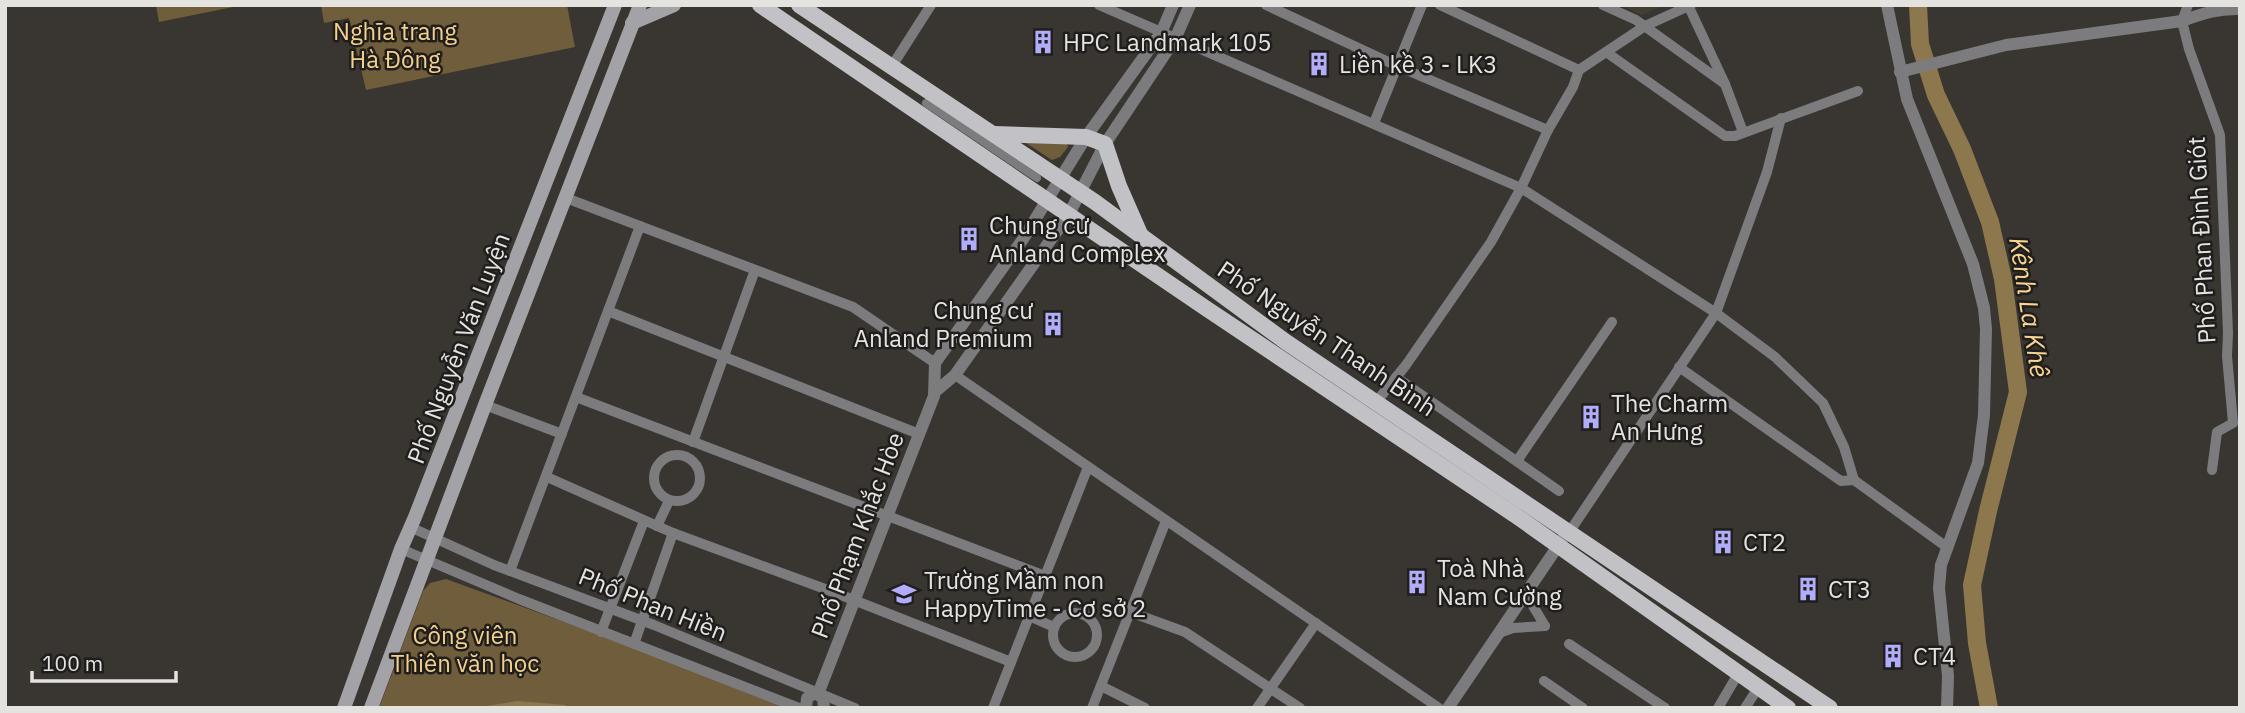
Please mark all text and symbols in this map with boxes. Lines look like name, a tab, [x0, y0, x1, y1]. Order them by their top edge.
park label: Nghĩa trang Hà Đông	[333, 15, 457, 75]
place label: HPC Landmark 105	[1063, 26, 1272, 58]
building icon: HPC Landmark 105	[1029, 28, 1057, 56]
place label: Liền kề 3 - LK3	[1339, 48, 1498, 80]
building icon: Liền kề 3 - LK3	[1305, 50, 1333, 78]
street label: Phố Phan Đình Giót	[2180, 136, 2222, 344]
place label: Chung cư Anland Complex	[989, 209, 1165, 269]
building icon: Chung cư Anland Complex	[955, 225, 983, 253]
street label: Phố Nguyễn Văn Luyện	[399, 228, 517, 468]
water label: Kênh La Khê	[2002, 235, 2058, 379]
street label: Phố Nguyễn Thanh Bình	[1212, 253, 1442, 423]
place label: Chung cư Anland Premium	[854, 294, 1033, 354]
building icon: Chung cư Anland Premium	[1039, 310, 1067, 338]
place label: The Charm An Hưng	[1611, 387, 1728, 447]
building icon: The Charm An Hưng	[1577, 403, 1605, 431]
street label: Phố Phạm Khắc Hòe	[803, 428, 911, 642]
place label: CT2	[1743, 526, 1786, 558]
building icon: CT2	[1709, 528, 1737, 556]
place label: Toà Nhà Nam Cường	[1437, 552, 1562, 612]
street label: Phố Phan Hiền	[574, 560, 732, 648]
place label: Trường Mầm non HappyTime - Cơ sở 2	[924, 564, 1146, 624]
building icon: Toà Nhà Nam Cường	[1403, 568, 1431, 596]
place label: CT3	[1828, 573, 1871, 605]
building icon: CT3	[1794, 575, 1822, 603]
school or university icon: Trường Mầm non HappyTime - Cơ sở 2	[890, 580, 918, 608]
park label: Công viên Thiên văn học	[391, 619, 539, 679]
scale bar	[32, 640, 175, 684]
place label: CT4	[1913, 640, 1956, 672]
building icon: CT4	[1879, 642, 1907, 670]
text: 100 m	[42, 649, 103, 677]

